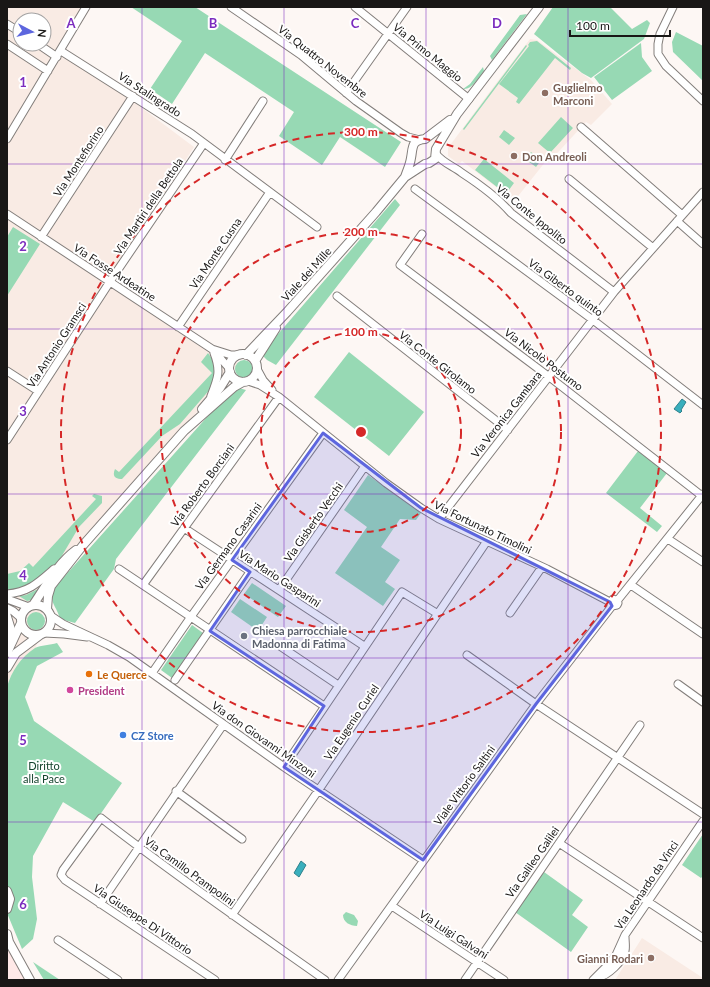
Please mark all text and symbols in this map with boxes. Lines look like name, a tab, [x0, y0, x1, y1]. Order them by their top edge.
north arrow	[12, 12, 52, 52]
scale bar	[570, 12, 670, 38]
text: A	[65, 15, 76, 31]
text: B	[209, 15, 218, 31]
text: C	[351, 15, 360, 31]
text: D	[492, 15, 502, 31]
text: 100 m	[576, 18, 610, 33]
street label: Via Primo Maggio	[391, 20, 465, 84]
street label: Via Quattro Novembre	[276, 22, 370, 100]
text: N	[35, 28, 49, 38]
street label: Via Stalingrado	[116, 69, 184, 119]
text: 1	[19, 74, 27, 90]
place label: Guglielmo Marconi	[553, 81, 603, 107]
marker: Guglielmo Marconi	[540, 88, 550, 98]
street label: Via Montefiorino	[50, 123, 106, 199]
text: 300 m	[344, 124, 378, 139]
place label: Don Andreoli	[522, 150, 587, 163]
marker: Don Andreoli	[509, 151, 519, 161]
street label: Via Martiri della Bettola	[111, 155, 185, 257]
street label: Via Conte Ippolito	[494, 181, 570, 247]
street label: Via Monte Cusna	[186, 215, 244, 291]
text: 200 m	[344, 224, 378, 239]
text: 2	[19, 238, 27, 254]
street label: Via Fosse Ardeatine	[71, 241, 159, 304]
street label: Viale dei Mille	[278, 244, 334, 304]
street label: Via Giberto quinto	[526, 256, 606, 318]
street label: Via Antonio Gramsci	[24, 300, 88, 390]
text: 100 m	[344, 324, 378, 339]
street label: Via Nicolò Postumo	[502, 325, 586, 393]
street label: Via Conte Girolamo	[397, 328, 479, 396]
street label: Via Veronica Gambara	[468, 368, 544, 460]
text: 3	[19, 403, 27, 419]
centre of rings	[354, 425, 368, 439]
street label: Via Roberto Borciani	[168, 441, 237, 529]
street label: Via Gisberto Vecchi	[281, 480, 345, 564]
street label: Via Fortunato Timolini	[432, 498, 534, 556]
street label: Via Germano Casarini	[192, 500, 264, 592]
street label: Via Mario Gasparini	[237, 547, 324, 609]
text: 4	[19, 567, 27, 583]
place label: Chiesa parrocchiale Madonna di Fatima	[252, 624, 347, 650]
marker: Chiesa parrocchiale Madonna di Fatima	[239, 631, 249, 641]
place label: Le Querce	[97, 668, 147, 681]
marker: Le Querce	[84, 669, 94, 679]
street label: Via Eugenio Curiel	[321, 682, 381, 762]
place label: President	[78, 684, 125, 697]
marker: President	[65, 685, 75, 695]
street label: Via don Giovanni Minzoni	[209, 698, 319, 780]
place label: CZ Store	[131, 729, 174, 742]
marker: CZ Store	[118, 730, 128, 740]
text: 5	[19, 732, 27, 748]
street label: Viale Vittorio Saltini	[431, 742, 498, 827]
park label: Diritto alla Pace	[23, 759, 65, 785]
street label: Via Galileo Galilei	[503, 823, 562, 900]
street label: Via Camillo Prampolini	[142, 834, 238, 908]
street label: Via Leonardo da Vinci	[611, 838, 681, 932]
street label: Via Giuseppe Di Vittorio	[91, 881, 195, 957]
text: 6	[19, 896, 27, 912]
street label: Via Luigi Galvani	[417, 907, 491, 961]
place label: Gianni Rodari	[577, 952, 643, 965]
marker: Gianni Rodari	[646, 953, 656, 963]

